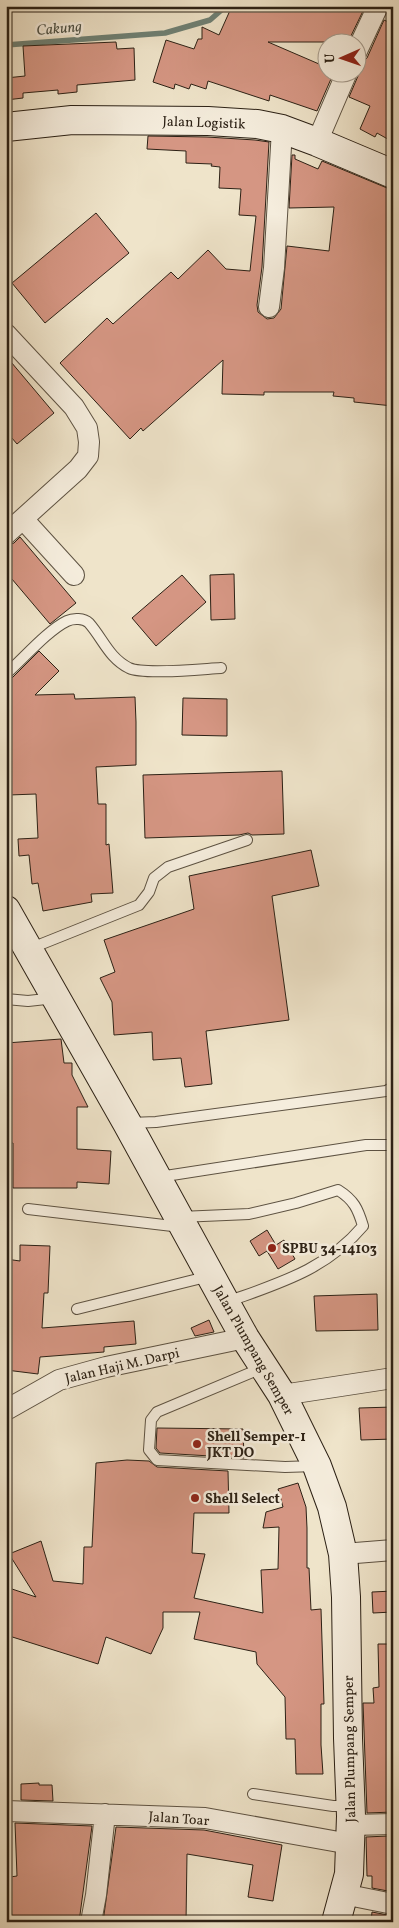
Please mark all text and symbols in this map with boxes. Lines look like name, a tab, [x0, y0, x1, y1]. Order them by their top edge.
water label: Cakung	[35, 17, 83, 42]
north arrow	[316, 32, 366, 82]
text: U	[321, 53, 340, 64]
street label: Jalan Logistik	[162, 113, 246, 134]
place label: SPBU 34-14103	[282, 1240, 377, 1259]
marker: SPBU 34-14103	[266, 1242, 278, 1254]
street label: Jalan Plumpang Semper	[208, 1282, 298, 1419]
street label: Jalan Haji M. Darpi	[63, 1344, 181, 1389]
place label: Shell Semper-1 JKT DO	[206, 1428, 306, 1463]
marker: Shell Semper-1 JKT DO	[191, 1438, 203, 1450]
place label: Shell Select	[205, 1490, 280, 1509]
marker: Shell Select	[189, 1492, 201, 1504]
street label: Jalan Plumpang Semper	[340, 1675, 361, 1823]
street label: Jalan Toar	[148, 1808, 210, 1831]

